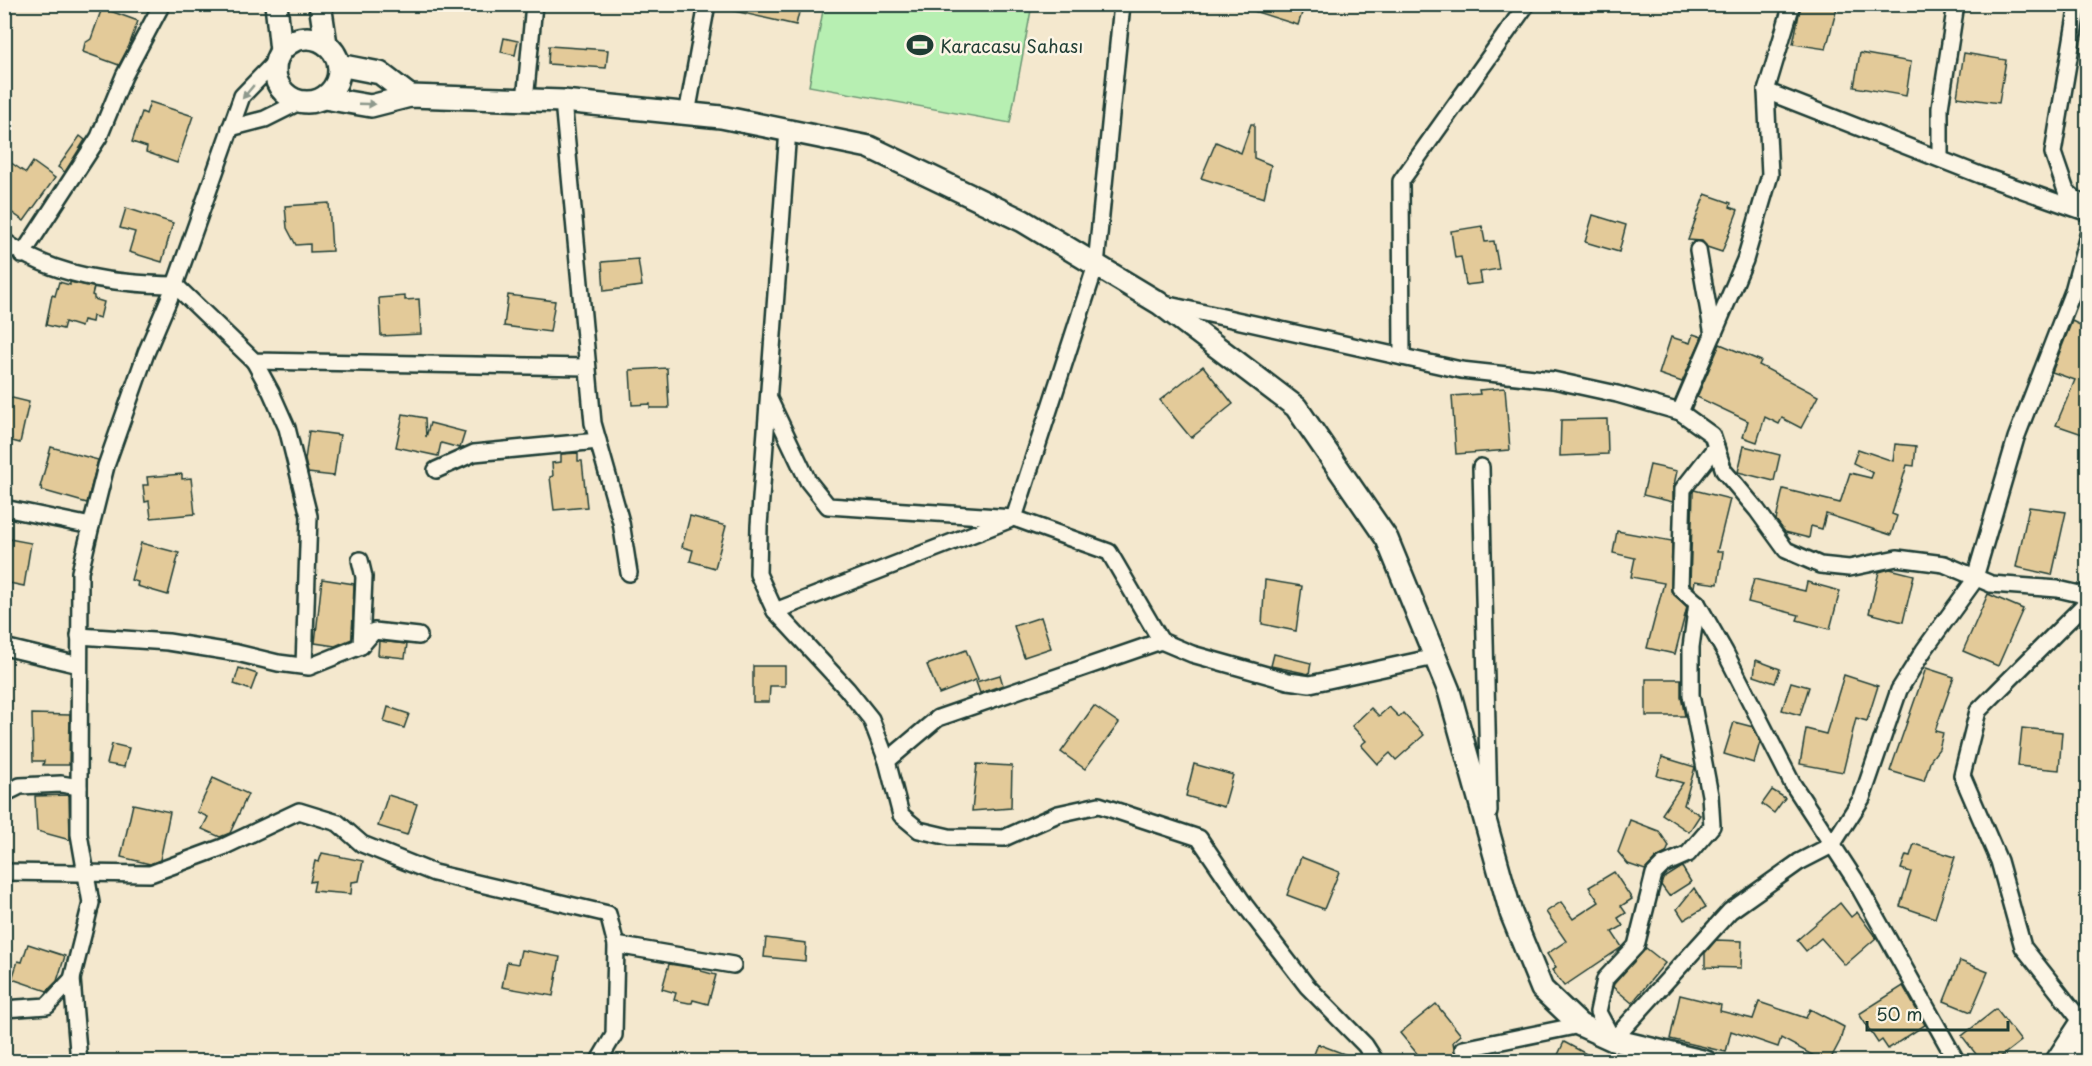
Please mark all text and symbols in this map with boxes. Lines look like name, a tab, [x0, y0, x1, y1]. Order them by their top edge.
sports icon: Karacasu Sahası	[905, 30, 935, 60]
place label: Karacasu Sahası	[940, 32, 1083, 59]
one-way arrow	[241, 84, 254, 100]
one-way arrow	[358, 100, 377, 109]
scale bar	[1867, 994, 2008, 1032]
text: 50 m	[1876, 1000, 1923, 1027]

